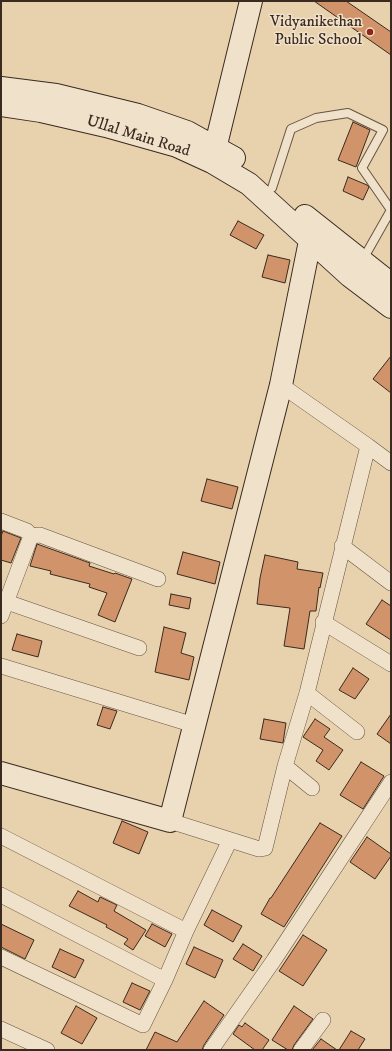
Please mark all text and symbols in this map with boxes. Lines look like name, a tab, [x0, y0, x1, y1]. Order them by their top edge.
place label: Vidyanikethan Public School	[270, 13, 362, 51]
marker: Vidyanikethan Public School	[365, 27, 375, 37]
street label: Ullal Main Road	[84, 112, 192, 162]

